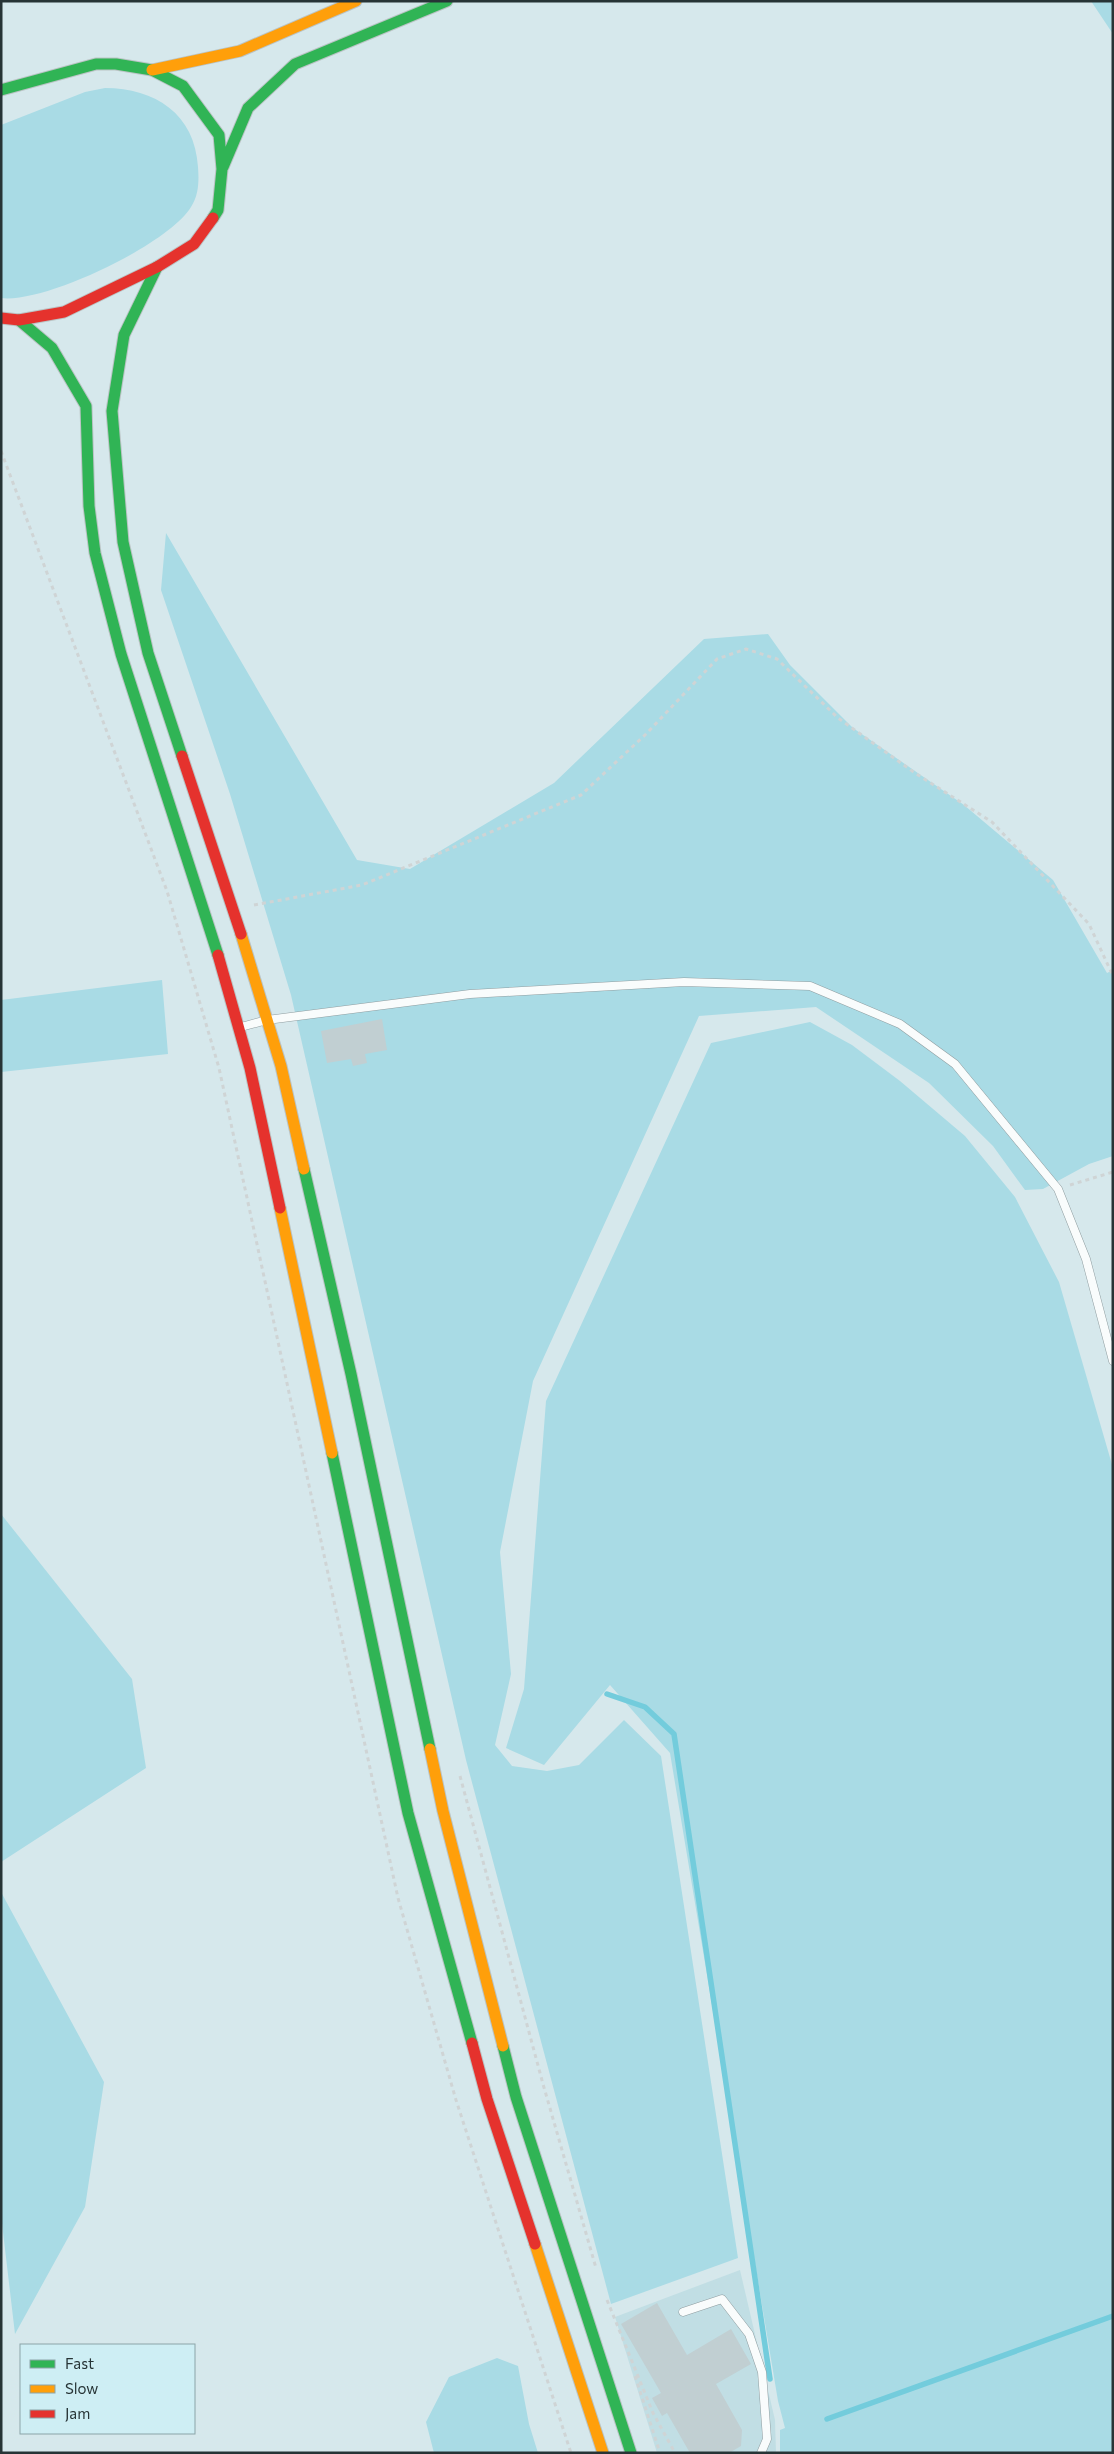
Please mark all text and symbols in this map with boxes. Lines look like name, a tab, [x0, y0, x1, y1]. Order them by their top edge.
legend	[20, 2344, 195, 2434]
text: Fast	[65, 2354, 94, 2372]
text: Slow	[65, 2379, 98, 2397]
text: Jam	[65, 2404, 90, 2422]

